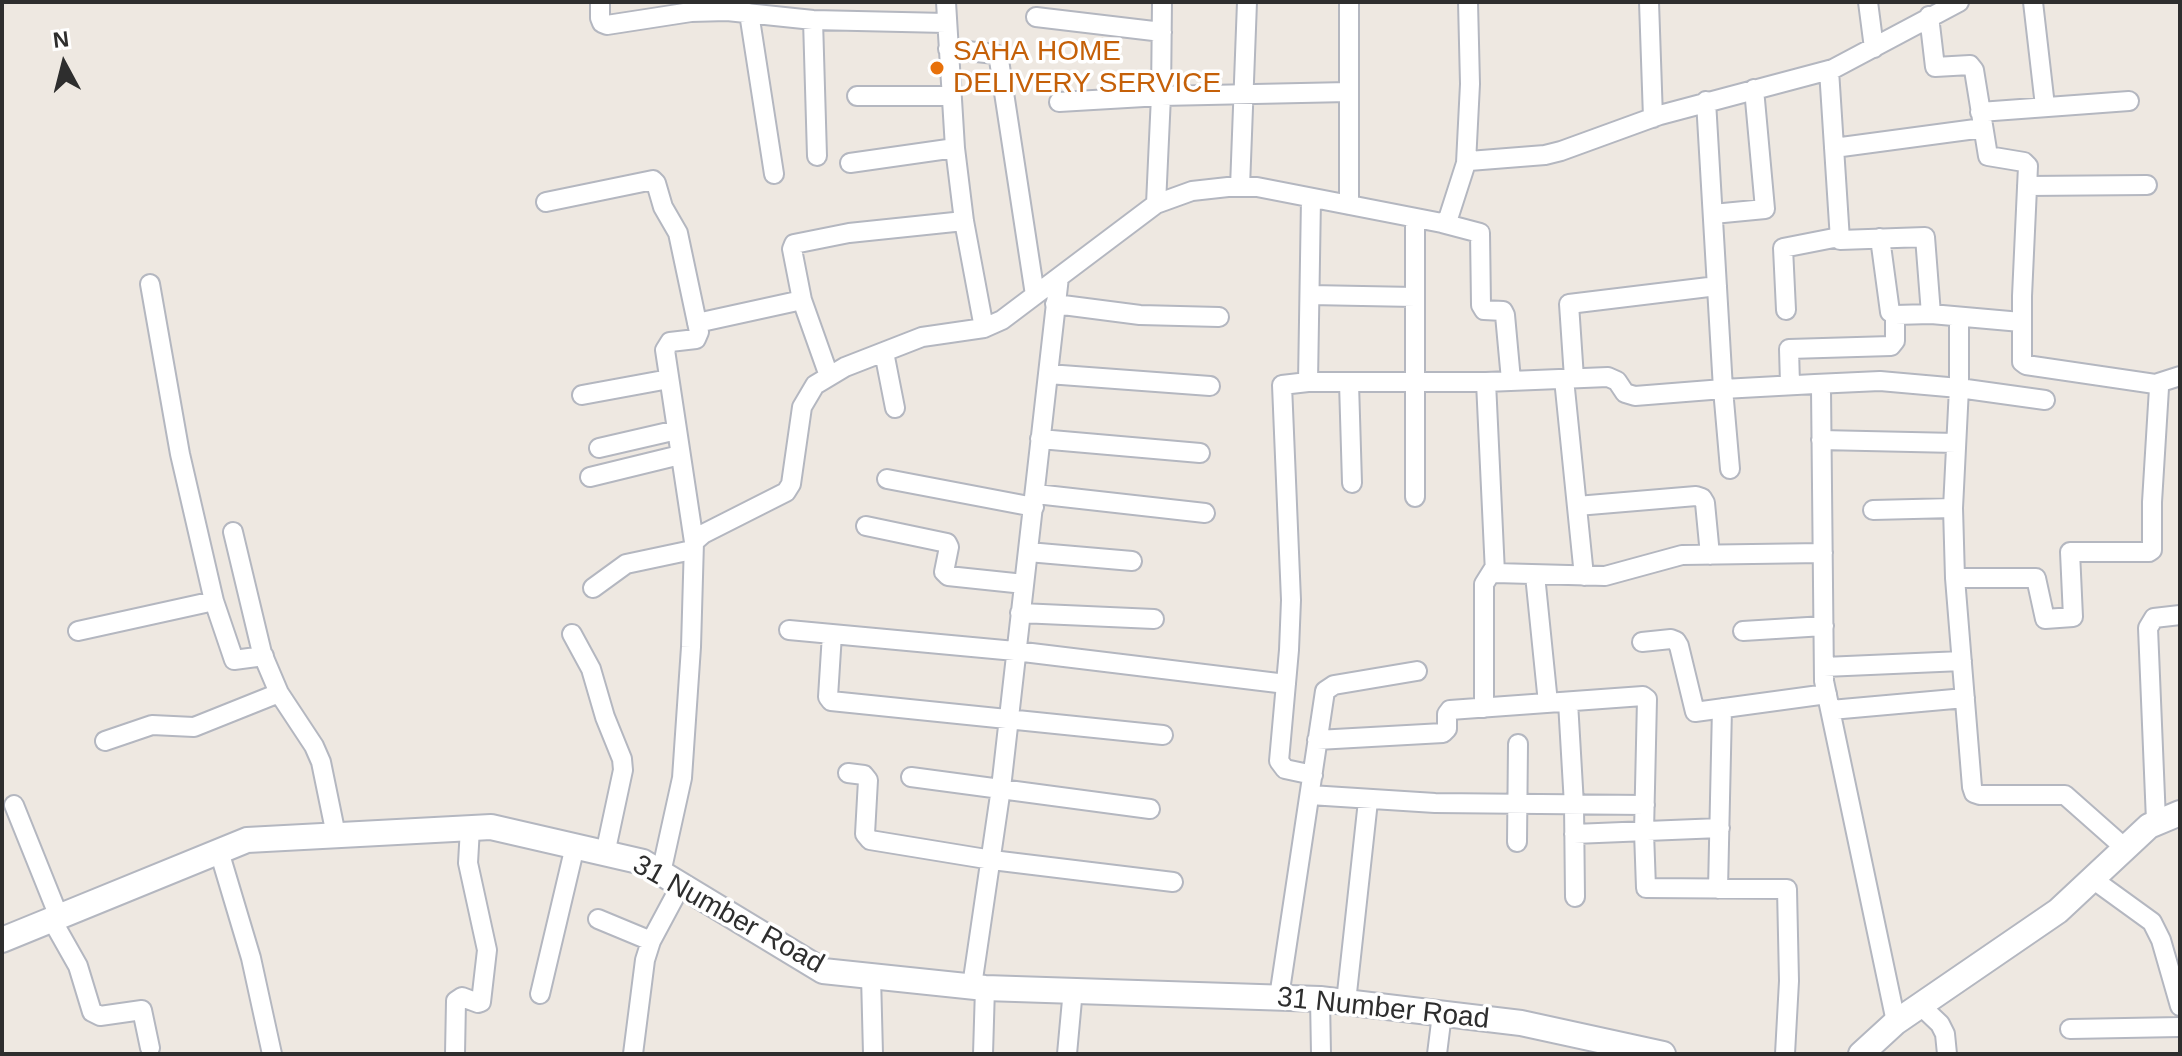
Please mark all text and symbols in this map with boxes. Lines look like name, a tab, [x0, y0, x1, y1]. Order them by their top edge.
north arrow	[24, 24, 104, 104]
text: N	[52, 26, 70, 53]
place label: SAHA HOME DELIVERY SERVICE	[953, 35, 1221, 101]
marker: SAHA HOME DELIVERY SERVICE	[928, 59, 946, 77]
street label: 31 Number Road	[627, 849, 829, 981]
street label: 31 Number Road	[1275, 981, 1491, 1037]

